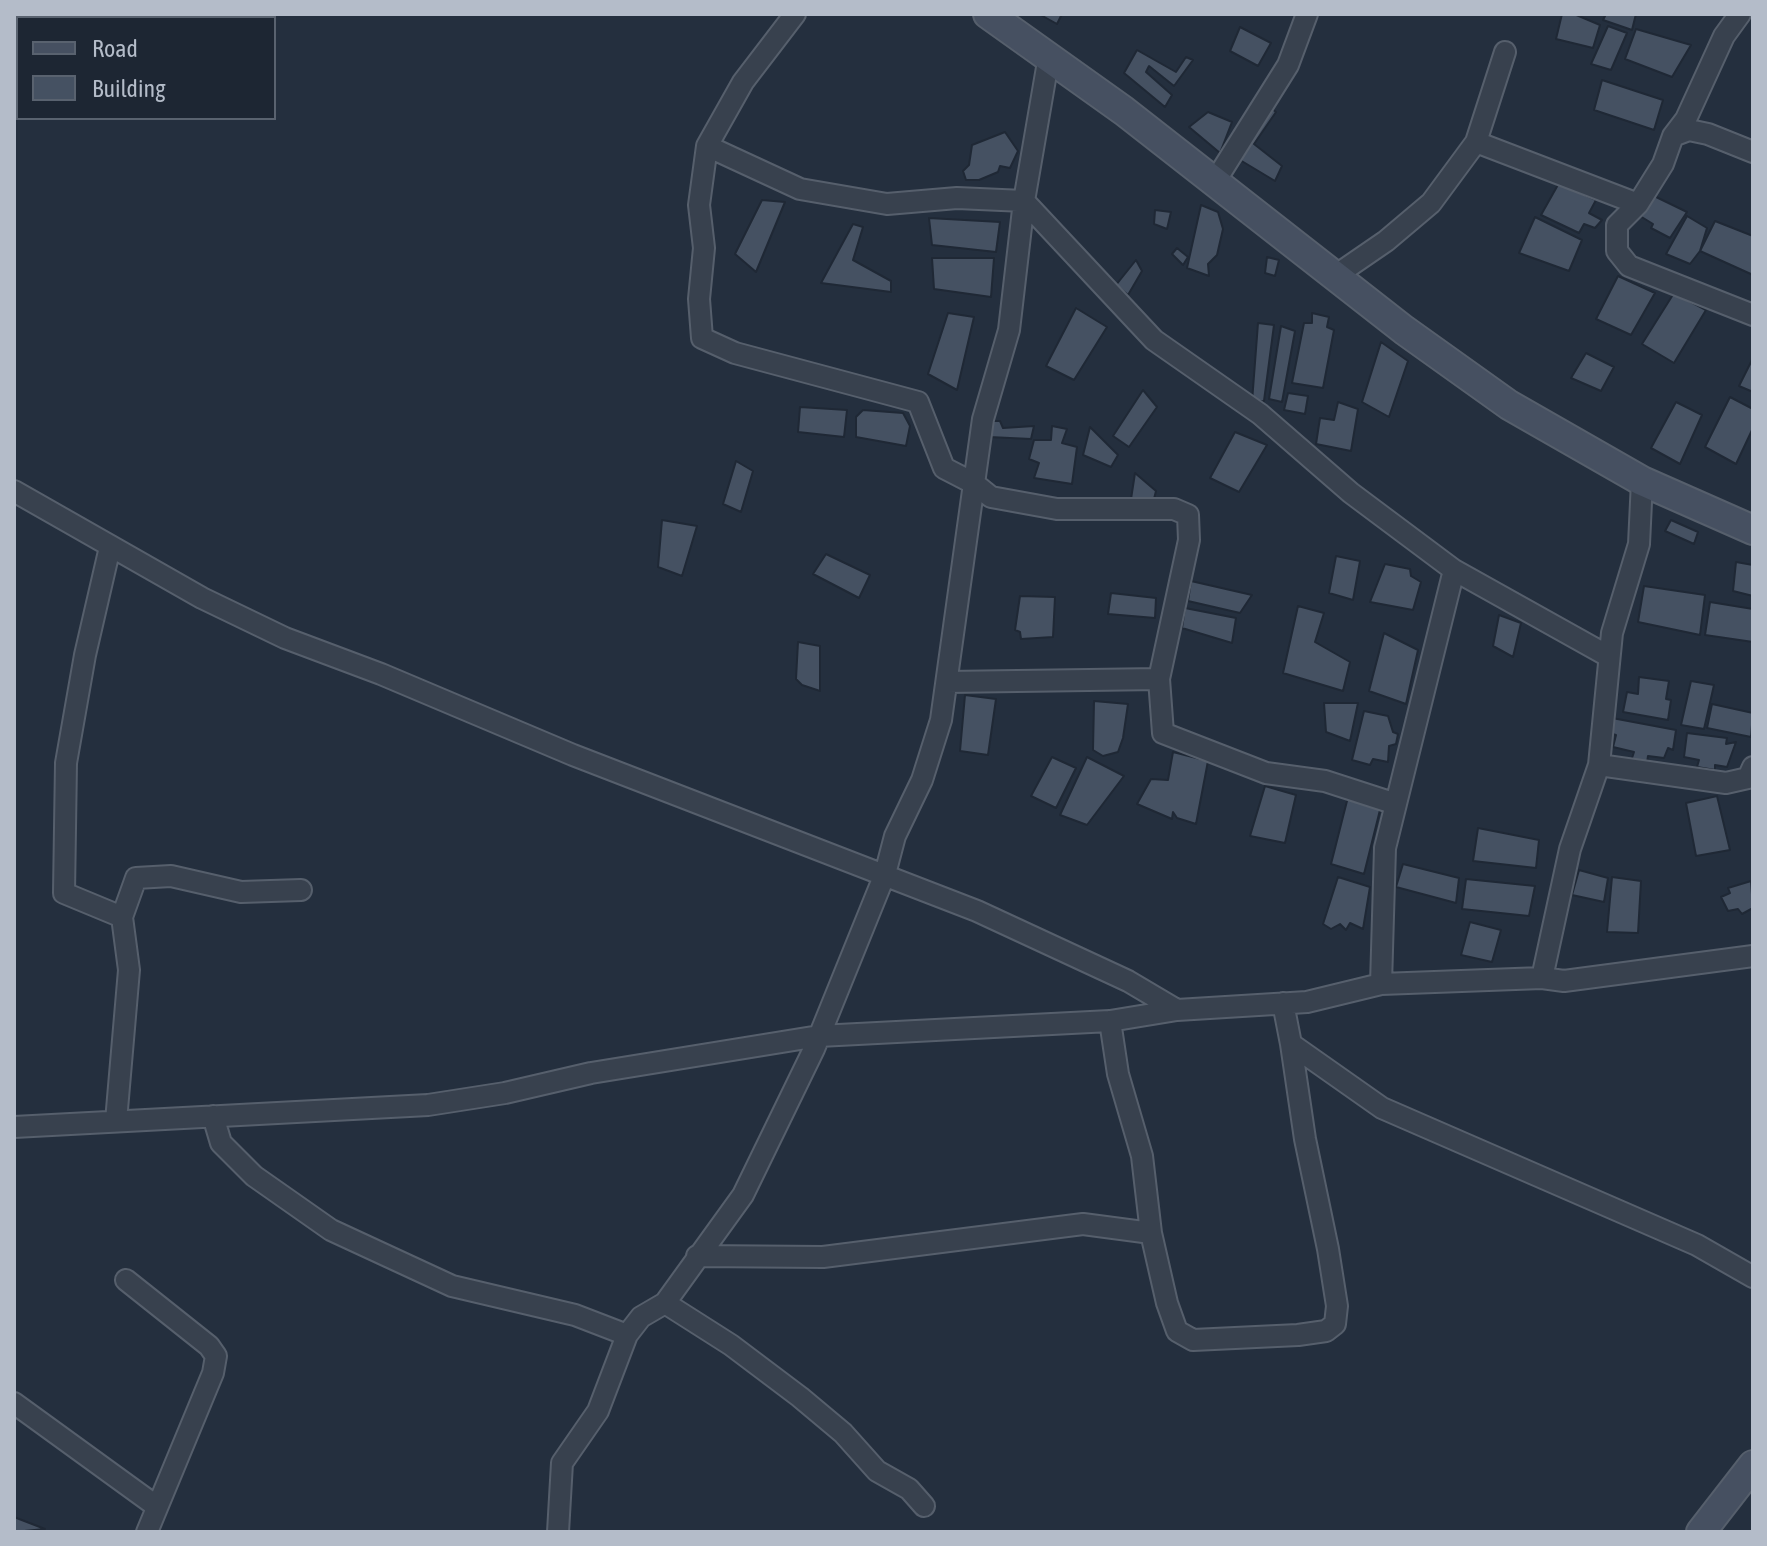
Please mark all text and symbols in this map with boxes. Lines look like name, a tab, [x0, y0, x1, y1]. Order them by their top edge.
legend	[16, 16, 276, 120]
text: Road	[92, 35, 138, 62]
text: Building	[92, 75, 165, 102]

